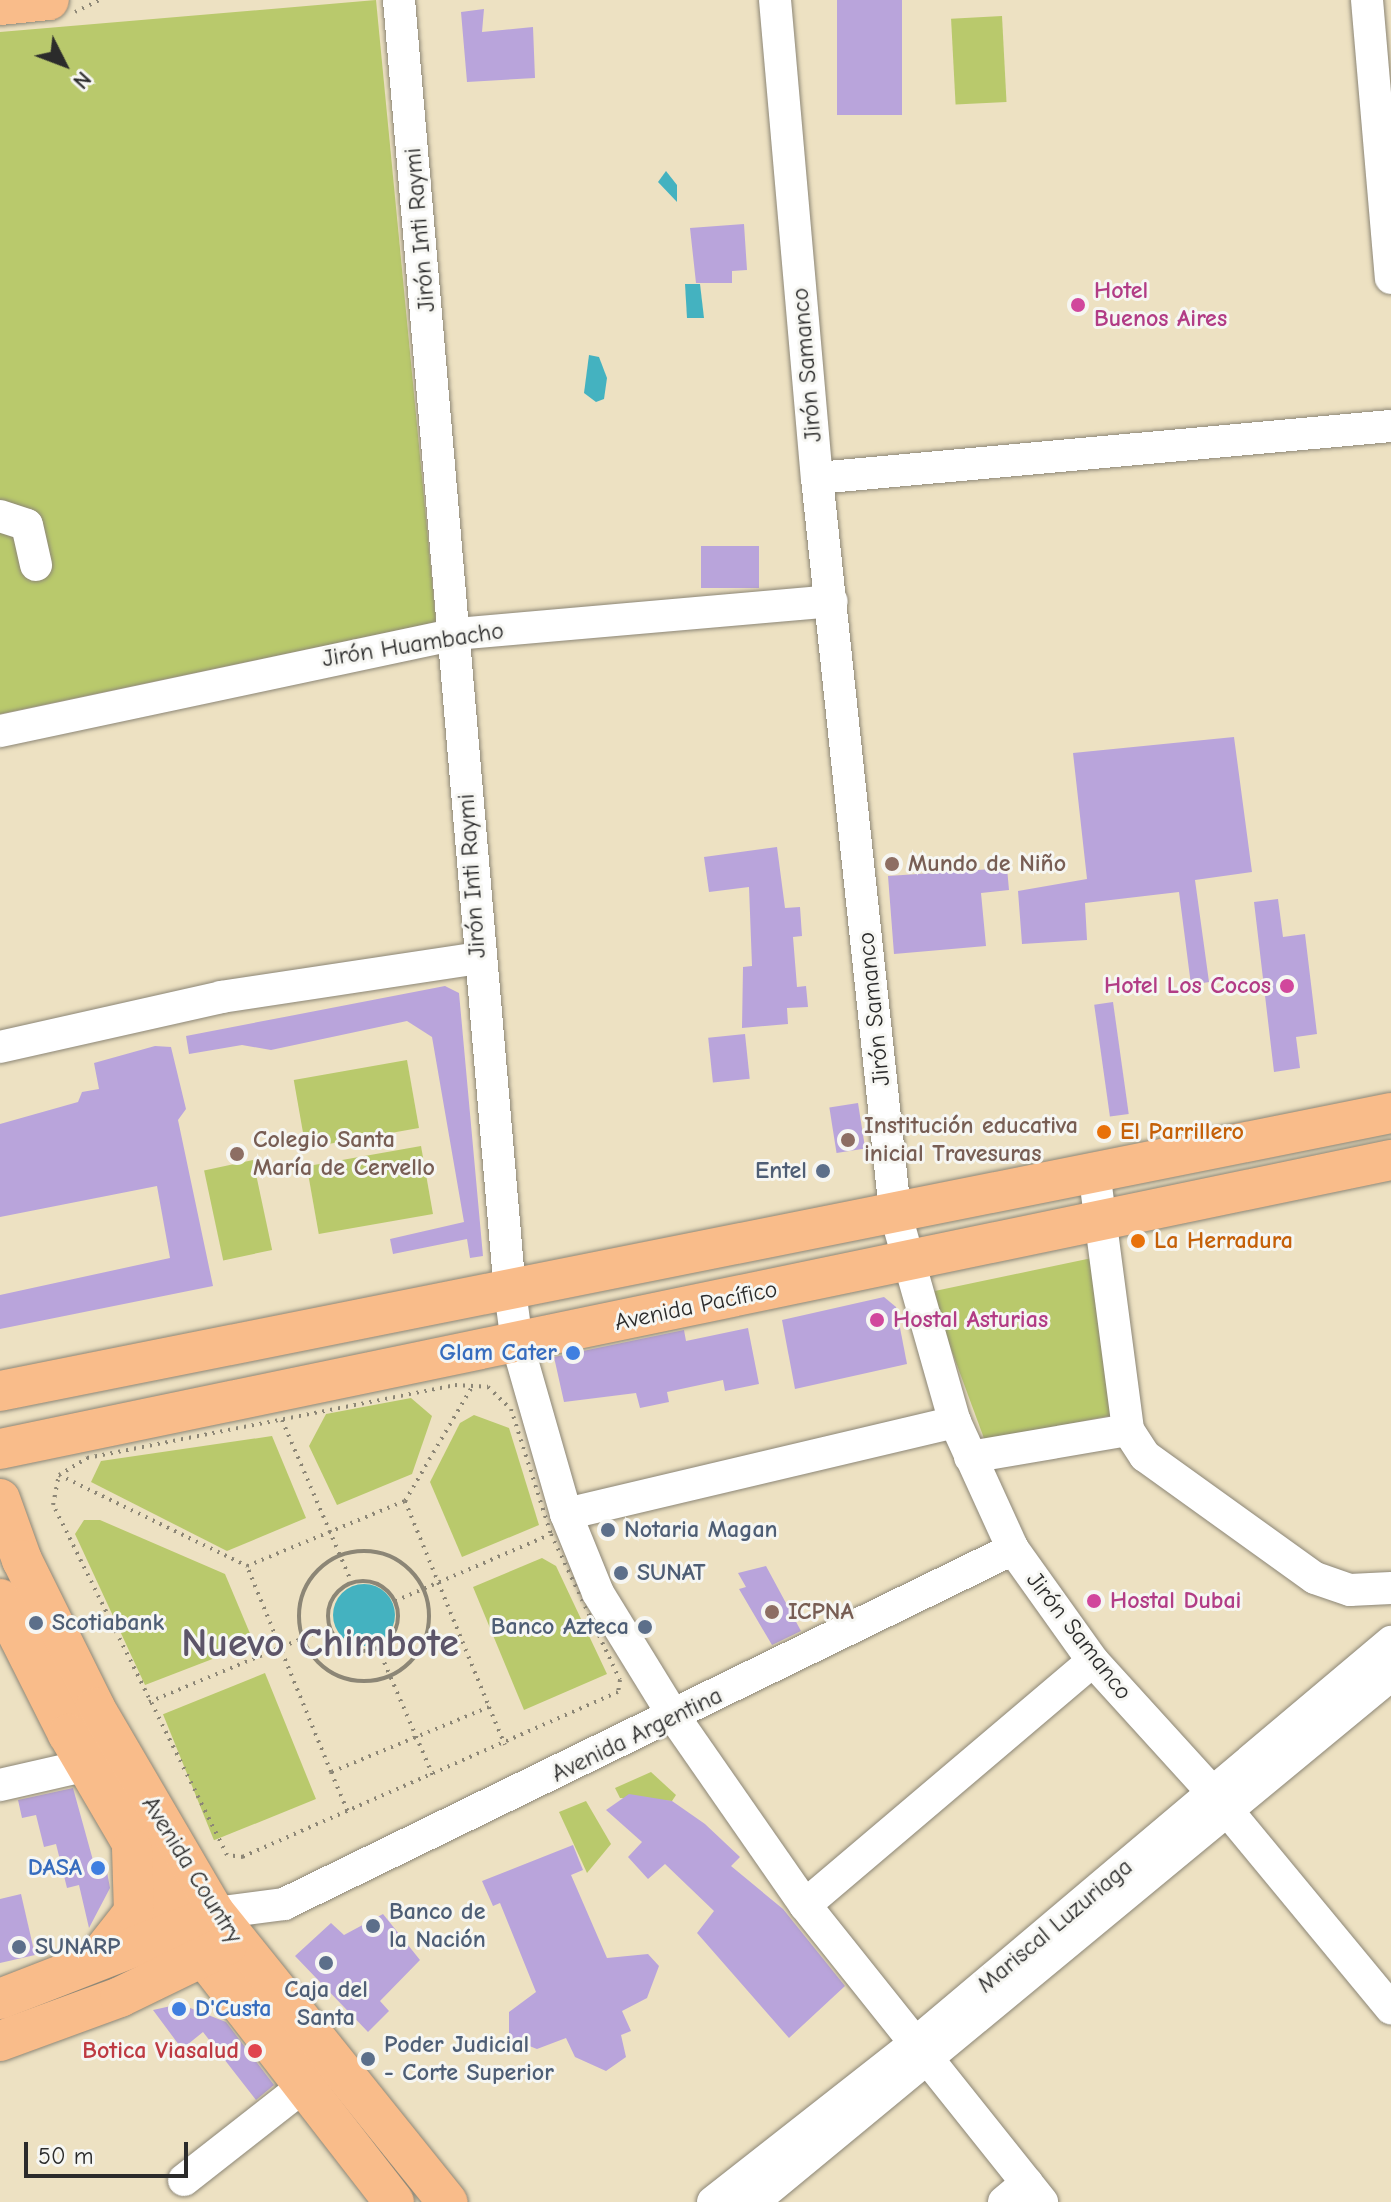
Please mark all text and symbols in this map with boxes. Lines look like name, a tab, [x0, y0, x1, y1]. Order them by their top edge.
north arrow	[24, 24, 104, 104]
text: N	[67, 66, 96, 94]
street label: Jirón Inti Raymi	[398, 147, 442, 313]
place label: Hotel Buenos Aires	[1094, 277, 1227, 333]
street label: Jirón Samanco	[786, 287, 828, 443]
marker: Hotel Buenos Aires	[1069, 296, 1087, 314]
street label: Jirón Huambacho	[320, 616, 506, 674]
street label: Jirón Inti Raymi	[452, 793, 492, 959]
place label: Mundo de Niño	[908, 850, 1066, 878]
marker: Mundo de Niño	[883, 855, 901, 873]
street label: Jirón Samanco	[852, 931, 896, 1087]
place label: Hotel Los Cocos	[1104, 972, 1271, 1000]
marker: Hotel Los Cocos	[1278, 977, 1296, 995]
place label: Institución educativa inicial Travesuras	[864, 1112, 1078, 1168]
place label: El Parrillero	[1120, 1118, 1244, 1146]
marker: El Parrillero	[1095, 1123, 1113, 1141]
place label: Colegio Santa María de Cervello	[253, 1126, 435, 1182]
marker: Institución educativa inicial Travesuras	[839, 1131, 857, 1149]
marker: Colegio Santa María de Cervello	[228, 1145, 246, 1163]
place label: Entel	[755, 1157, 807, 1185]
marker: Entel	[814, 1162, 832, 1180]
place label: La Herradura	[1154, 1227, 1293, 1255]
marker: La Herradura	[1129, 1232, 1147, 1250]
street label: Avenida Pacífico	[612, 1275, 780, 1337]
place label: Hostal Asturias	[893, 1306, 1048, 1334]
marker: Hostal Asturias	[868, 1311, 886, 1329]
place label: Glam Cater	[439, 1339, 557, 1367]
marker: Glam Cater	[564, 1344, 582, 1362]
place label: Notaria Magan	[624, 1516, 778, 1544]
marker: Notaria Magan	[599, 1521, 617, 1539]
place label: SUNAT	[637, 1559, 706, 1587]
marker: SUNAT	[612, 1564, 630, 1582]
street label: Jirón Samanco	[1020, 1566, 1138, 1706]
place label: Hostal Dubai	[1110, 1587, 1241, 1615]
marker: Hostal Dubai	[1085, 1592, 1103, 1610]
place label: ICPNA	[788, 1598, 854, 1626]
marker: ICPNA	[763, 1603, 781, 1621]
place label: Scotiabank	[52, 1609, 164, 1637]
place label: Banco Azteca	[491, 1613, 629, 1641]
marker: Scotiabank	[27, 1614, 45, 1632]
marker: Banco Azteca	[636, 1618, 654, 1636]
district label: Nuevo Chimbote	[181, 1619, 459, 1667]
street label: Avenida Argentina	[547, 1681, 727, 1789]
street label: Avenida Country	[135, 1791, 249, 1949]
street label: Mariscal Luzuriaga	[972, 1853, 1138, 1999]
place label: DASA	[28, 1854, 82, 1882]
marker: DASA	[89, 1859, 107, 1877]
place label: Banco de la Nación	[389, 1898, 486, 1954]
marker: Banco de la Nación	[364, 1917, 382, 1935]
place label: SUNARP	[35, 1933, 120, 1961]
marker: SUNARP	[10, 1938, 28, 1956]
marker: Caja del Santa	[317, 1954, 335, 1972]
place label: Caja del Santa	[284, 1976, 368, 2032]
place label: D'Custa	[195, 1995, 271, 2023]
marker: D'Custa	[170, 2000, 188, 2018]
place label: Poder Judicial - Corte Superior	[384, 2031, 554, 2087]
place label: Botica Viasalud	[82, 2037, 239, 2065]
marker: Botica Viasalud	[246, 2042, 264, 2060]
marker: Poder Judicial - Corte Superior	[359, 2050, 377, 2068]
scale bar	[28, 2126, 192, 2176]
text: 50 m	[38, 2142, 94, 2170]

